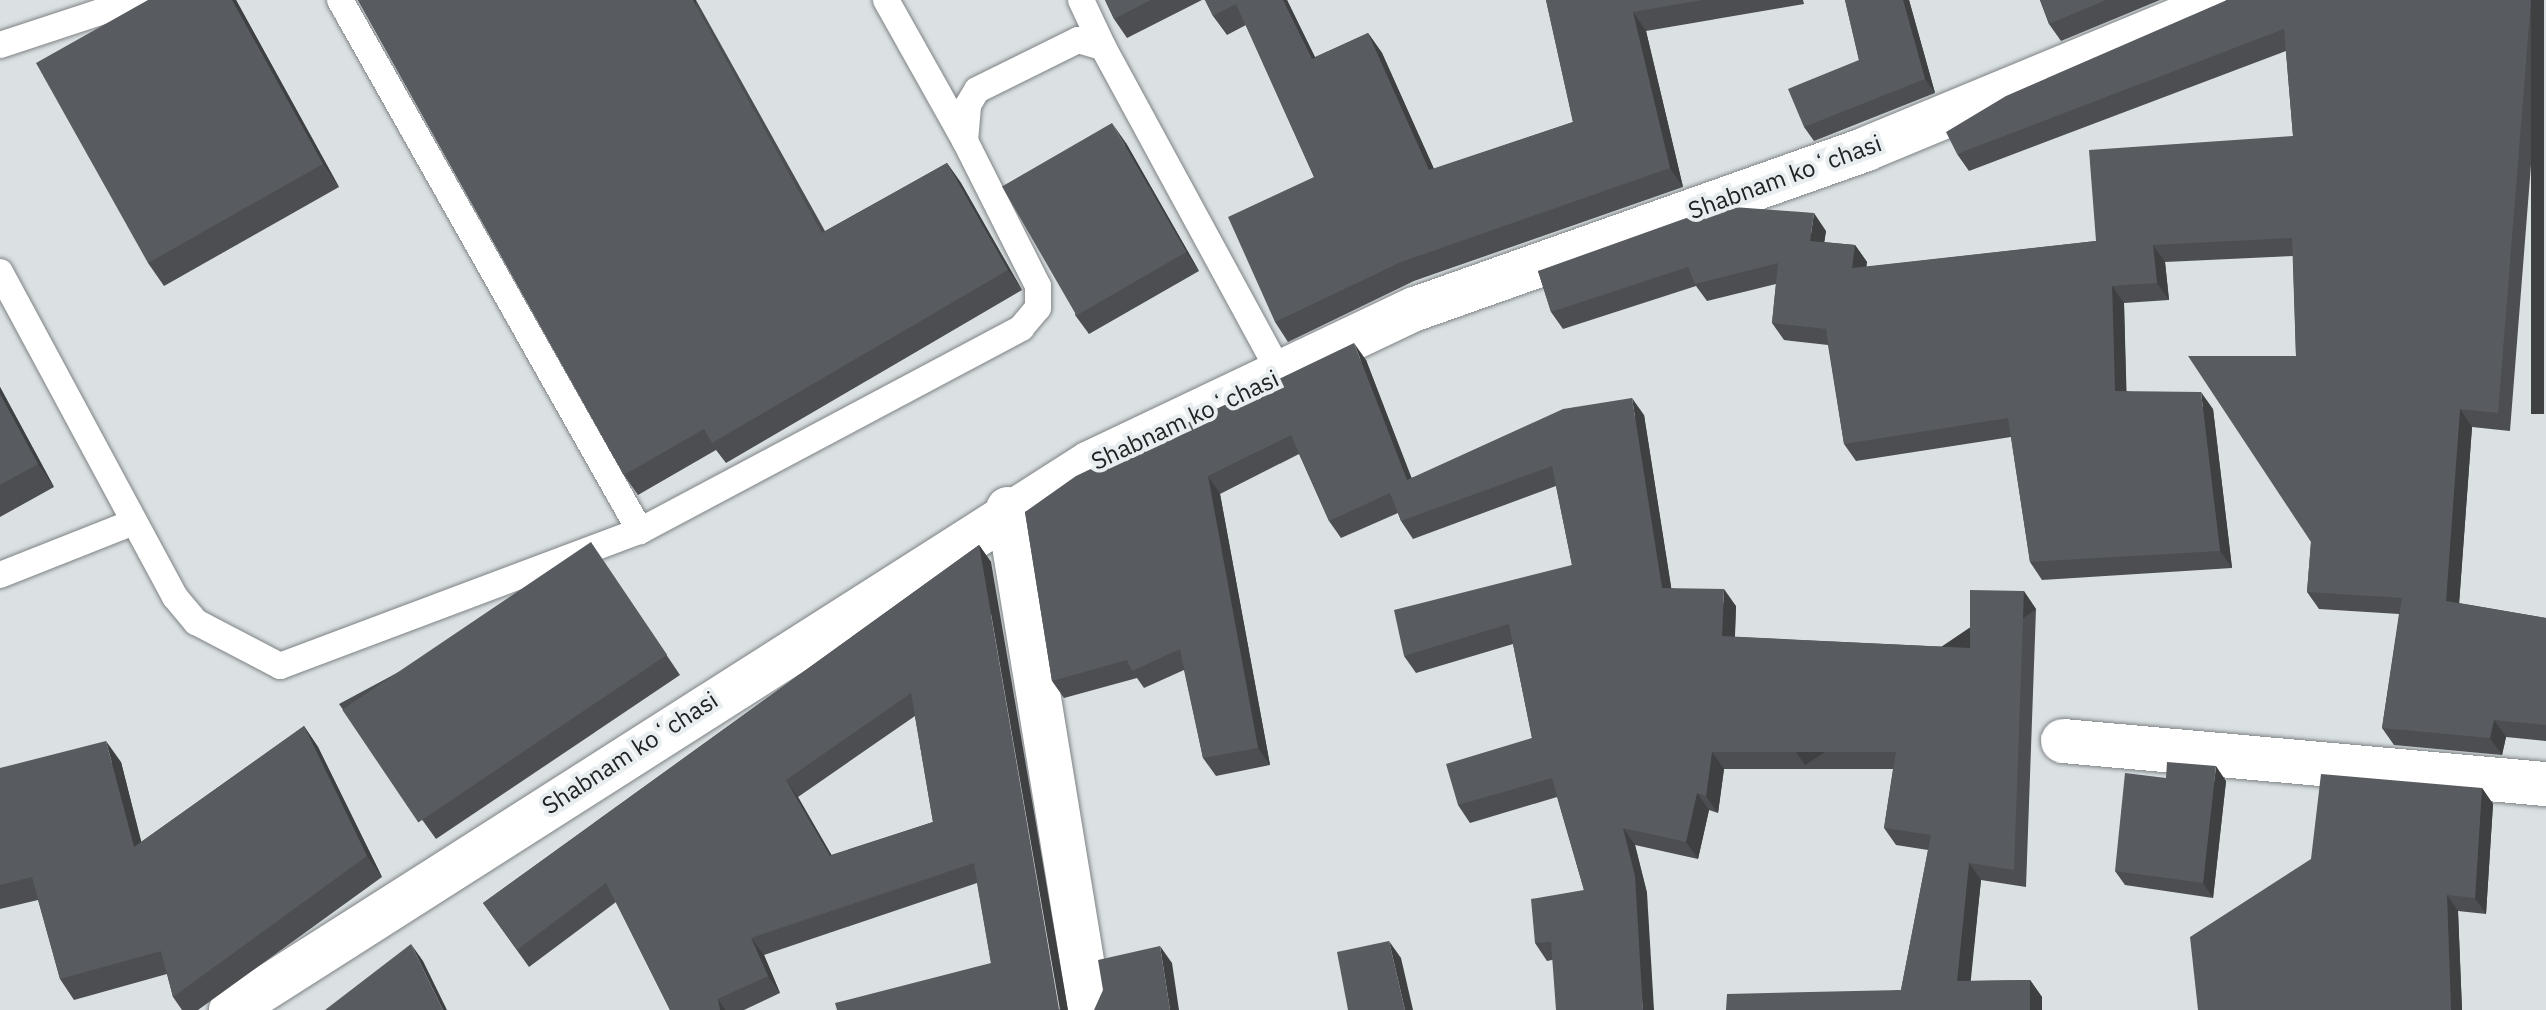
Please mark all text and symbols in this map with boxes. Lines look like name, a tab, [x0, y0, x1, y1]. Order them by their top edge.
street label: Shabnam koʻchasi	[1684, 129, 1886, 225]
street label: Shabnam koʻchasi	[1087, 364, 1283, 476]
street label: Shabnam koʻchasi	[537, 685, 723, 821]

